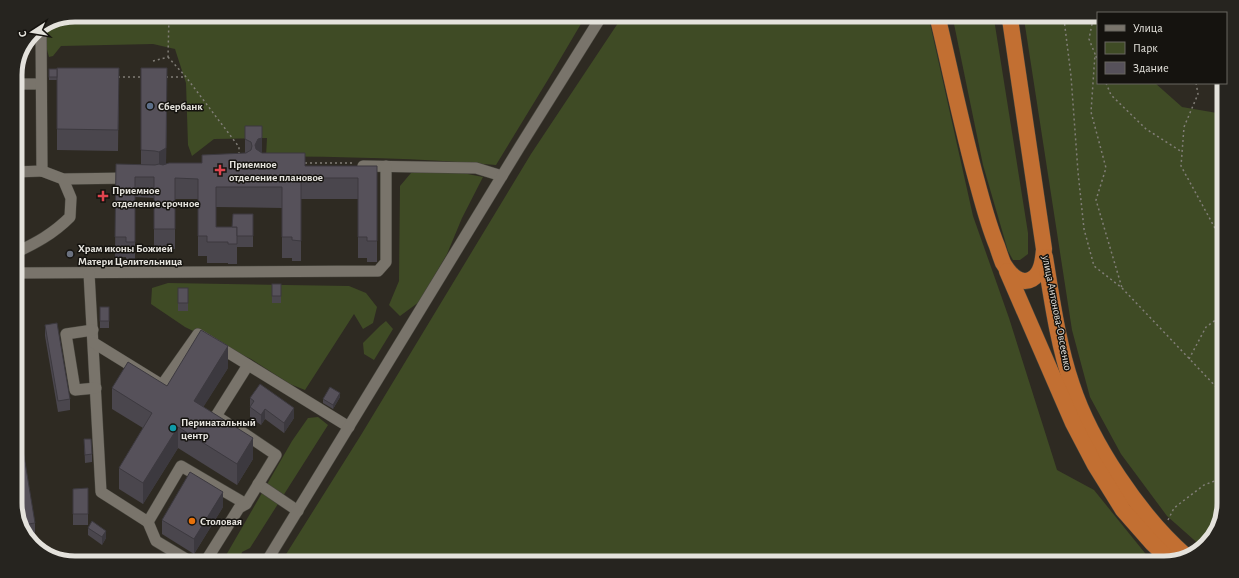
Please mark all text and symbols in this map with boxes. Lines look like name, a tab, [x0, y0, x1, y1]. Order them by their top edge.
north arrow	[12, 12, 52, 52]
legend	[1097, 12, 1227, 84]
text: Улица	[1133, 22, 1163, 34]
text: С	[17, 30, 29, 38]
text: Парк	[1133, 42, 1158, 54]
text: Здание	[1133, 62, 1169, 74]
marker: Сбербанк	[145, 101, 155, 111]
place label: Сбербанк	[158, 101, 203, 112]
place label: Приемное отделение плановое	[229, 159, 323, 183]
marker: Приемное отделение плановое	[214, 164, 226, 176]
place label: Приемное отделение срочное	[112, 185, 200, 209]
marker: Приемное отделение срочное	[97, 190, 109, 202]
place label: Храм иконы Божией Матери Целительница	[78, 243, 182, 267]
marker: Храм иконы Божией Матери Целительница	[65, 249, 75, 259]
street label: улица Антонова-Овсеенко	[1040, 254, 1074, 371]
place label: Перинатальный центр	[181, 417, 256, 441]
marker: Перинатальный центр	[168, 423, 178, 433]
marker: Столовая	[187, 516, 197, 526]
place label: Столовая	[200, 516, 242, 527]

